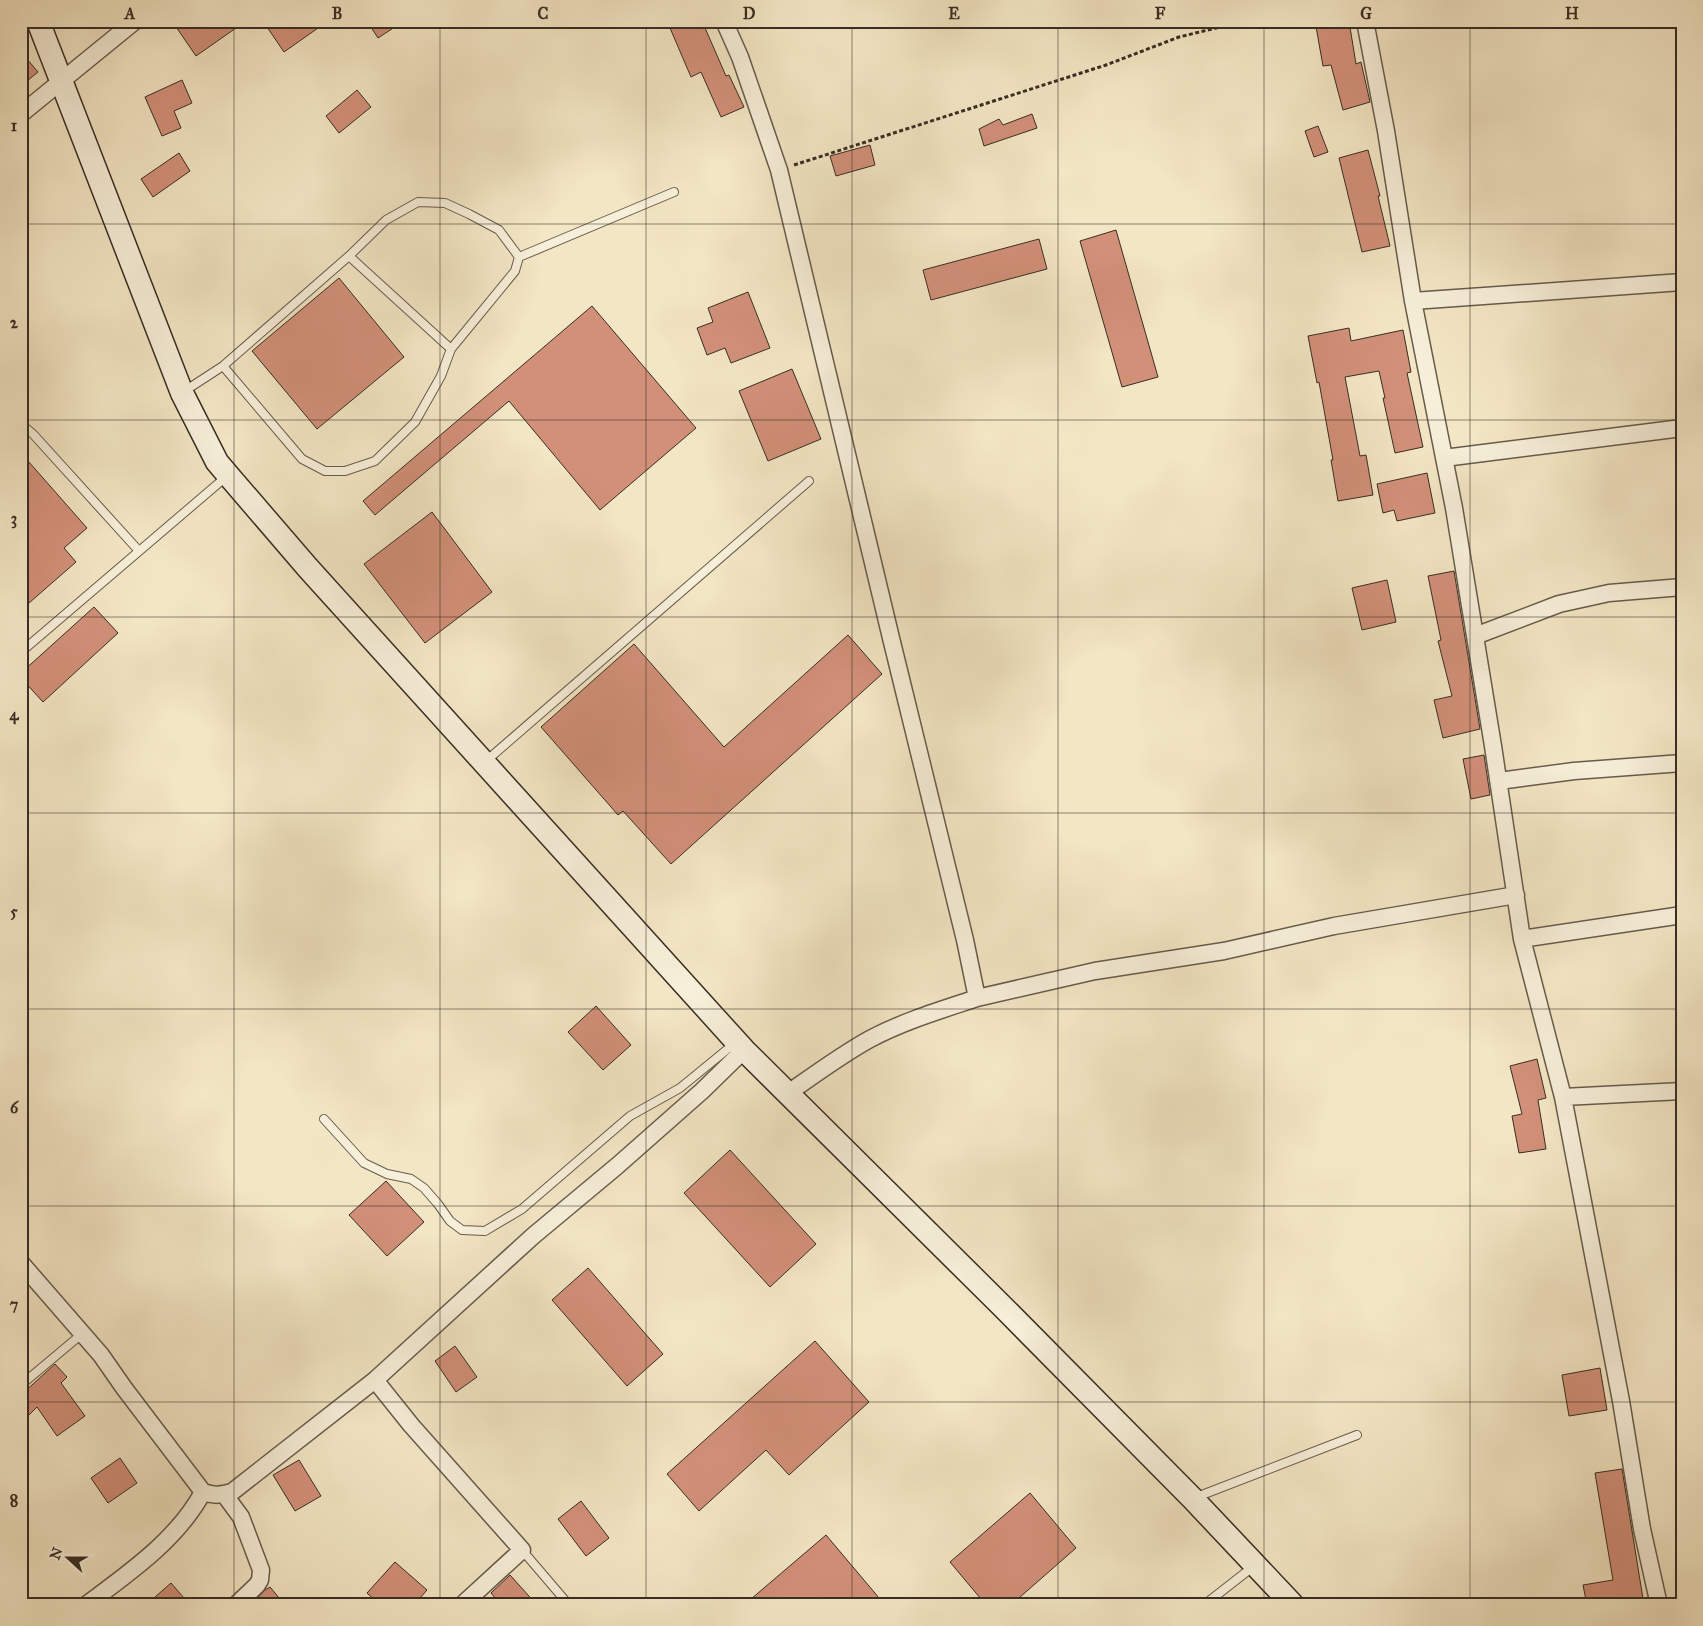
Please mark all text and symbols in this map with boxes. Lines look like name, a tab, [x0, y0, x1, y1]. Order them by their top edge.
text: A	[124, 4, 136, 23]
text: B	[332, 4, 342, 23]
text: C	[538, 4, 549, 23]
text: D	[743, 4, 756, 23]
text: E	[948, 4, 960, 23]
text: F	[1155, 4, 1166, 23]
text: G	[1360, 4, 1372, 23]
text: H	[1565, 4, 1579, 23]
text: 1	[11, 116, 18, 135]
text: 2	[10, 313, 19, 332]
text: 3	[11, 509, 17, 529]
text: 4	[10, 705, 20, 725]
text: 5	[10, 902, 18, 921]
text: 6	[10, 1098, 19, 1117]
text: 7	[10, 1295, 19, 1314]
text: 8	[10, 1491, 18, 1510]
north arrow	[42, 1534, 92, 1584]
text: N	[46, 1545, 66, 1562]

